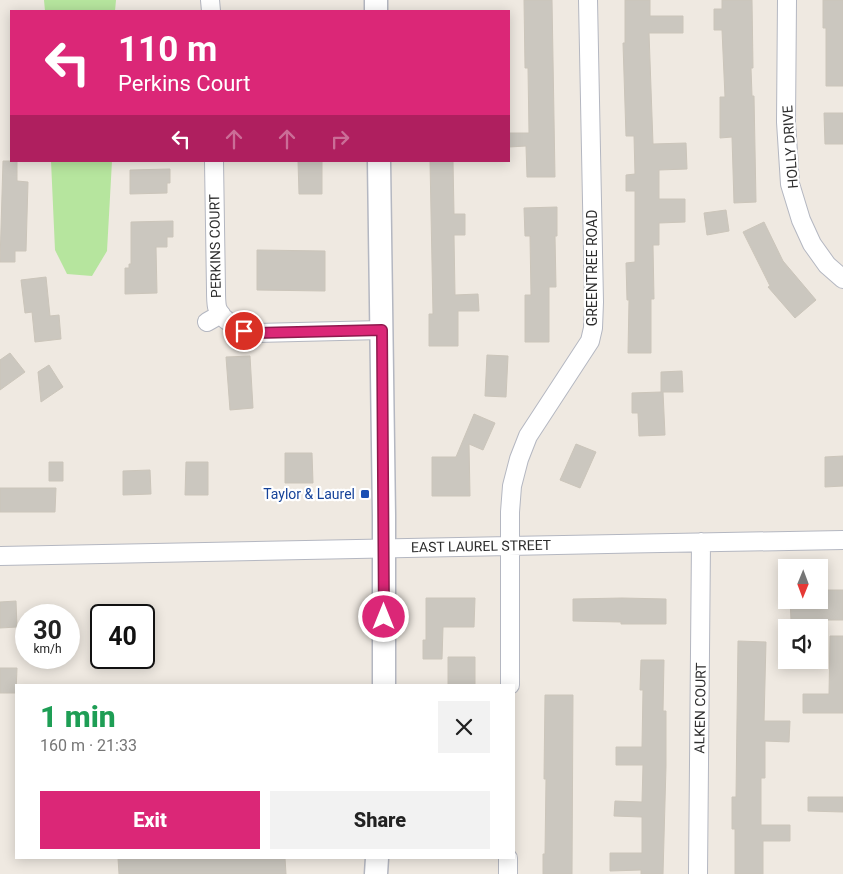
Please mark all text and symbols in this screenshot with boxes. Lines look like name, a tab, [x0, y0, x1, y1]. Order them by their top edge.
text: 110 m	[118, 29, 217, 70]
icon: left	[35, 30, 100, 95]
text: Perkins Court	[118, 71, 251, 96]
street label: HOLLY DRIVE	[779, 105, 801, 189]
icon: left	[167, 125, 195, 153]
icon: ahead	[220, 125, 248, 153]
icon: ahead	[273, 125, 301, 153]
icon: right	[326, 125, 354, 153]
street label: PERKINS COURT	[206, 193, 224, 298]
street label: GREENTREE ROAD	[584, 210, 600, 326]
pin	[223, 310, 265, 352]
icon: arrive	[230, 317, 258, 345]
place label: Taylor & Laurel	[263, 486, 355, 502]
marker: Taylor & Laurel	[359, 488, 371, 500]
street label: EAST LAUREL STREET	[411, 537, 552, 555]
north arrow	[778, 559, 828, 609]
map controls	[778, 559, 828, 669]
position arrow	[357, 590, 409, 642]
speed limit sign: 40	[90, 604, 155, 669]
text: 30	[33, 616, 62, 645]
button: sound	[778, 619, 828, 669]
text: km/h	[33, 642, 62, 656]
street label: ALKEN COURT	[691, 662, 709, 754]
text: 1 min	[40, 699, 116, 734]
button: close	[438, 701, 490, 753]
text: 160 m · 21:33	[40, 736, 137, 755]
button: Exit	[40, 791, 260, 849]
button: Share	[270, 791, 490, 849]

